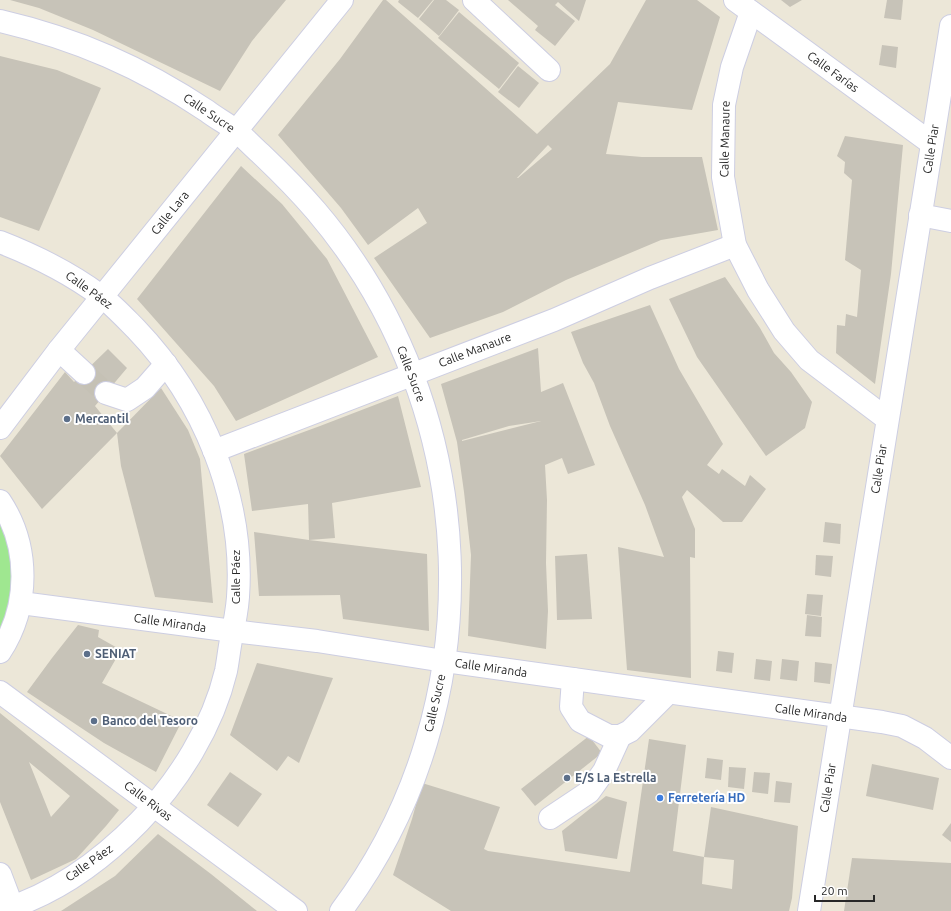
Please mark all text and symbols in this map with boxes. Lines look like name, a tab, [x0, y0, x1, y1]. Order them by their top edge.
street label: Calle Farías	[805, 49, 861, 95]
street label: Calle Sucre	[181, 91, 237, 134]
street label: Calle Manaure	[717, 100, 732, 178]
street label: Calle Piar	[920, 123, 941, 175]
street label: Calle Lara	[148, 188, 191, 237]
street label: Calle Páez	[63, 268, 116, 311]
street label: Calle Manaure	[437, 330, 513, 369]
street label: Calle Sucre	[395, 344, 428, 404]
place label: Mercantil	[75, 412, 129, 425]
marker: Mercantil	[62, 414, 72, 424]
street label: Calle Piar	[868, 443, 889, 495]
street label: Calle Páez	[229, 549, 242, 604]
street label: Calle Miranda	[133, 611, 207, 634]
place label: SENIAT	[95, 647, 136, 660]
marker: SENIAT	[82, 649, 92, 659]
street label: Calle Miranda	[454, 656, 528, 679]
street label: Calle Sucre	[422, 673, 447, 733]
street label: Calle Miranda	[774, 701, 848, 724]
place label: Banco del Tesoro	[102, 714, 198, 727]
marker: Banco del Tesoro	[89, 716, 99, 726]
street label: Calle Piar	[817, 762, 838, 814]
place label: E/S La Estrella	[575, 771, 657, 784]
marker: E/S La Estrella	[562, 773, 572, 783]
street label: Calle Rivas	[122, 778, 175, 823]
place label: Ferretería HD	[668, 791, 745, 804]
marker: Ferretería HD	[655, 793, 665, 803]
street label: Calle Páez	[63, 841, 115, 884]
scale bar	[815, 877, 874, 903]
text: 20 m	[821, 884, 848, 897]

